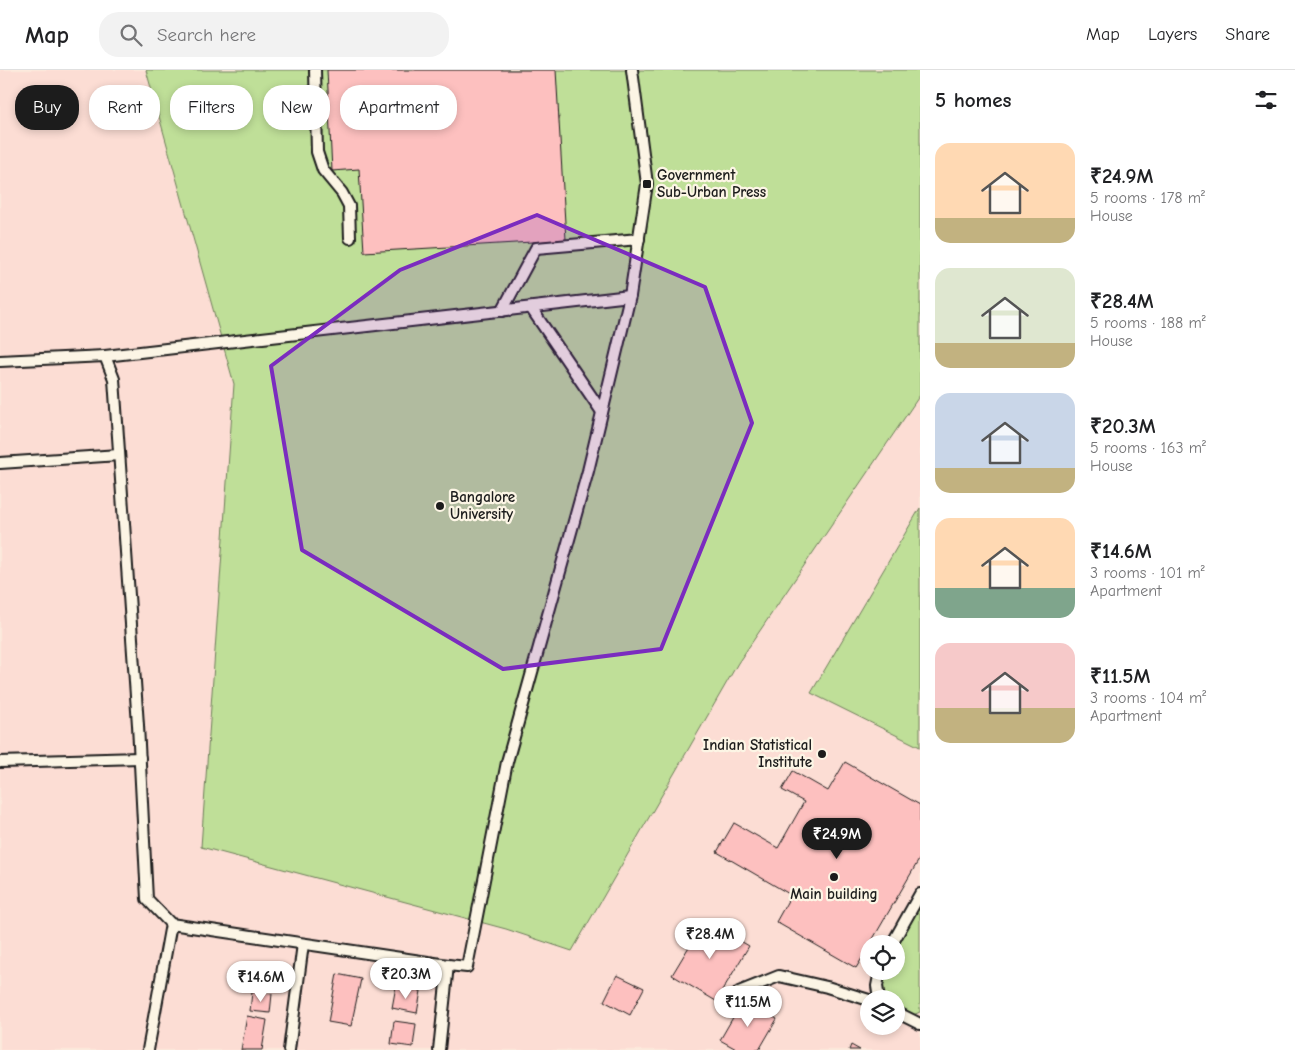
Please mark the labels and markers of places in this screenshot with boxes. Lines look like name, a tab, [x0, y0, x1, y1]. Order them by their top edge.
place label: Government Sub-Urban Press	[657, 166, 766, 201]
marker: Government Sub-Urban Press	[641, 178, 653, 190]
place label: Bangalore University	[450, 488, 515, 523]
marker: Bangalore University	[434, 500, 446, 512]
place label: Indian Statistical Institute	[703, 736, 812, 771]
marker: Indian Statistical Institute	[816, 748, 828, 760]
pin: ₹24.9M	[796, 818, 878, 860]
marker: Main building	[828, 871, 840, 883]
place label: Main building	[790, 885, 878, 903]
pin: ₹28.4M	[669, 918, 751, 960]
pin: ₹20.3M	[365, 958, 447, 1000]
pin: ₹14.6M	[220, 960, 302, 1003]
pin: ₹11.5M	[707, 986, 789, 1028]

